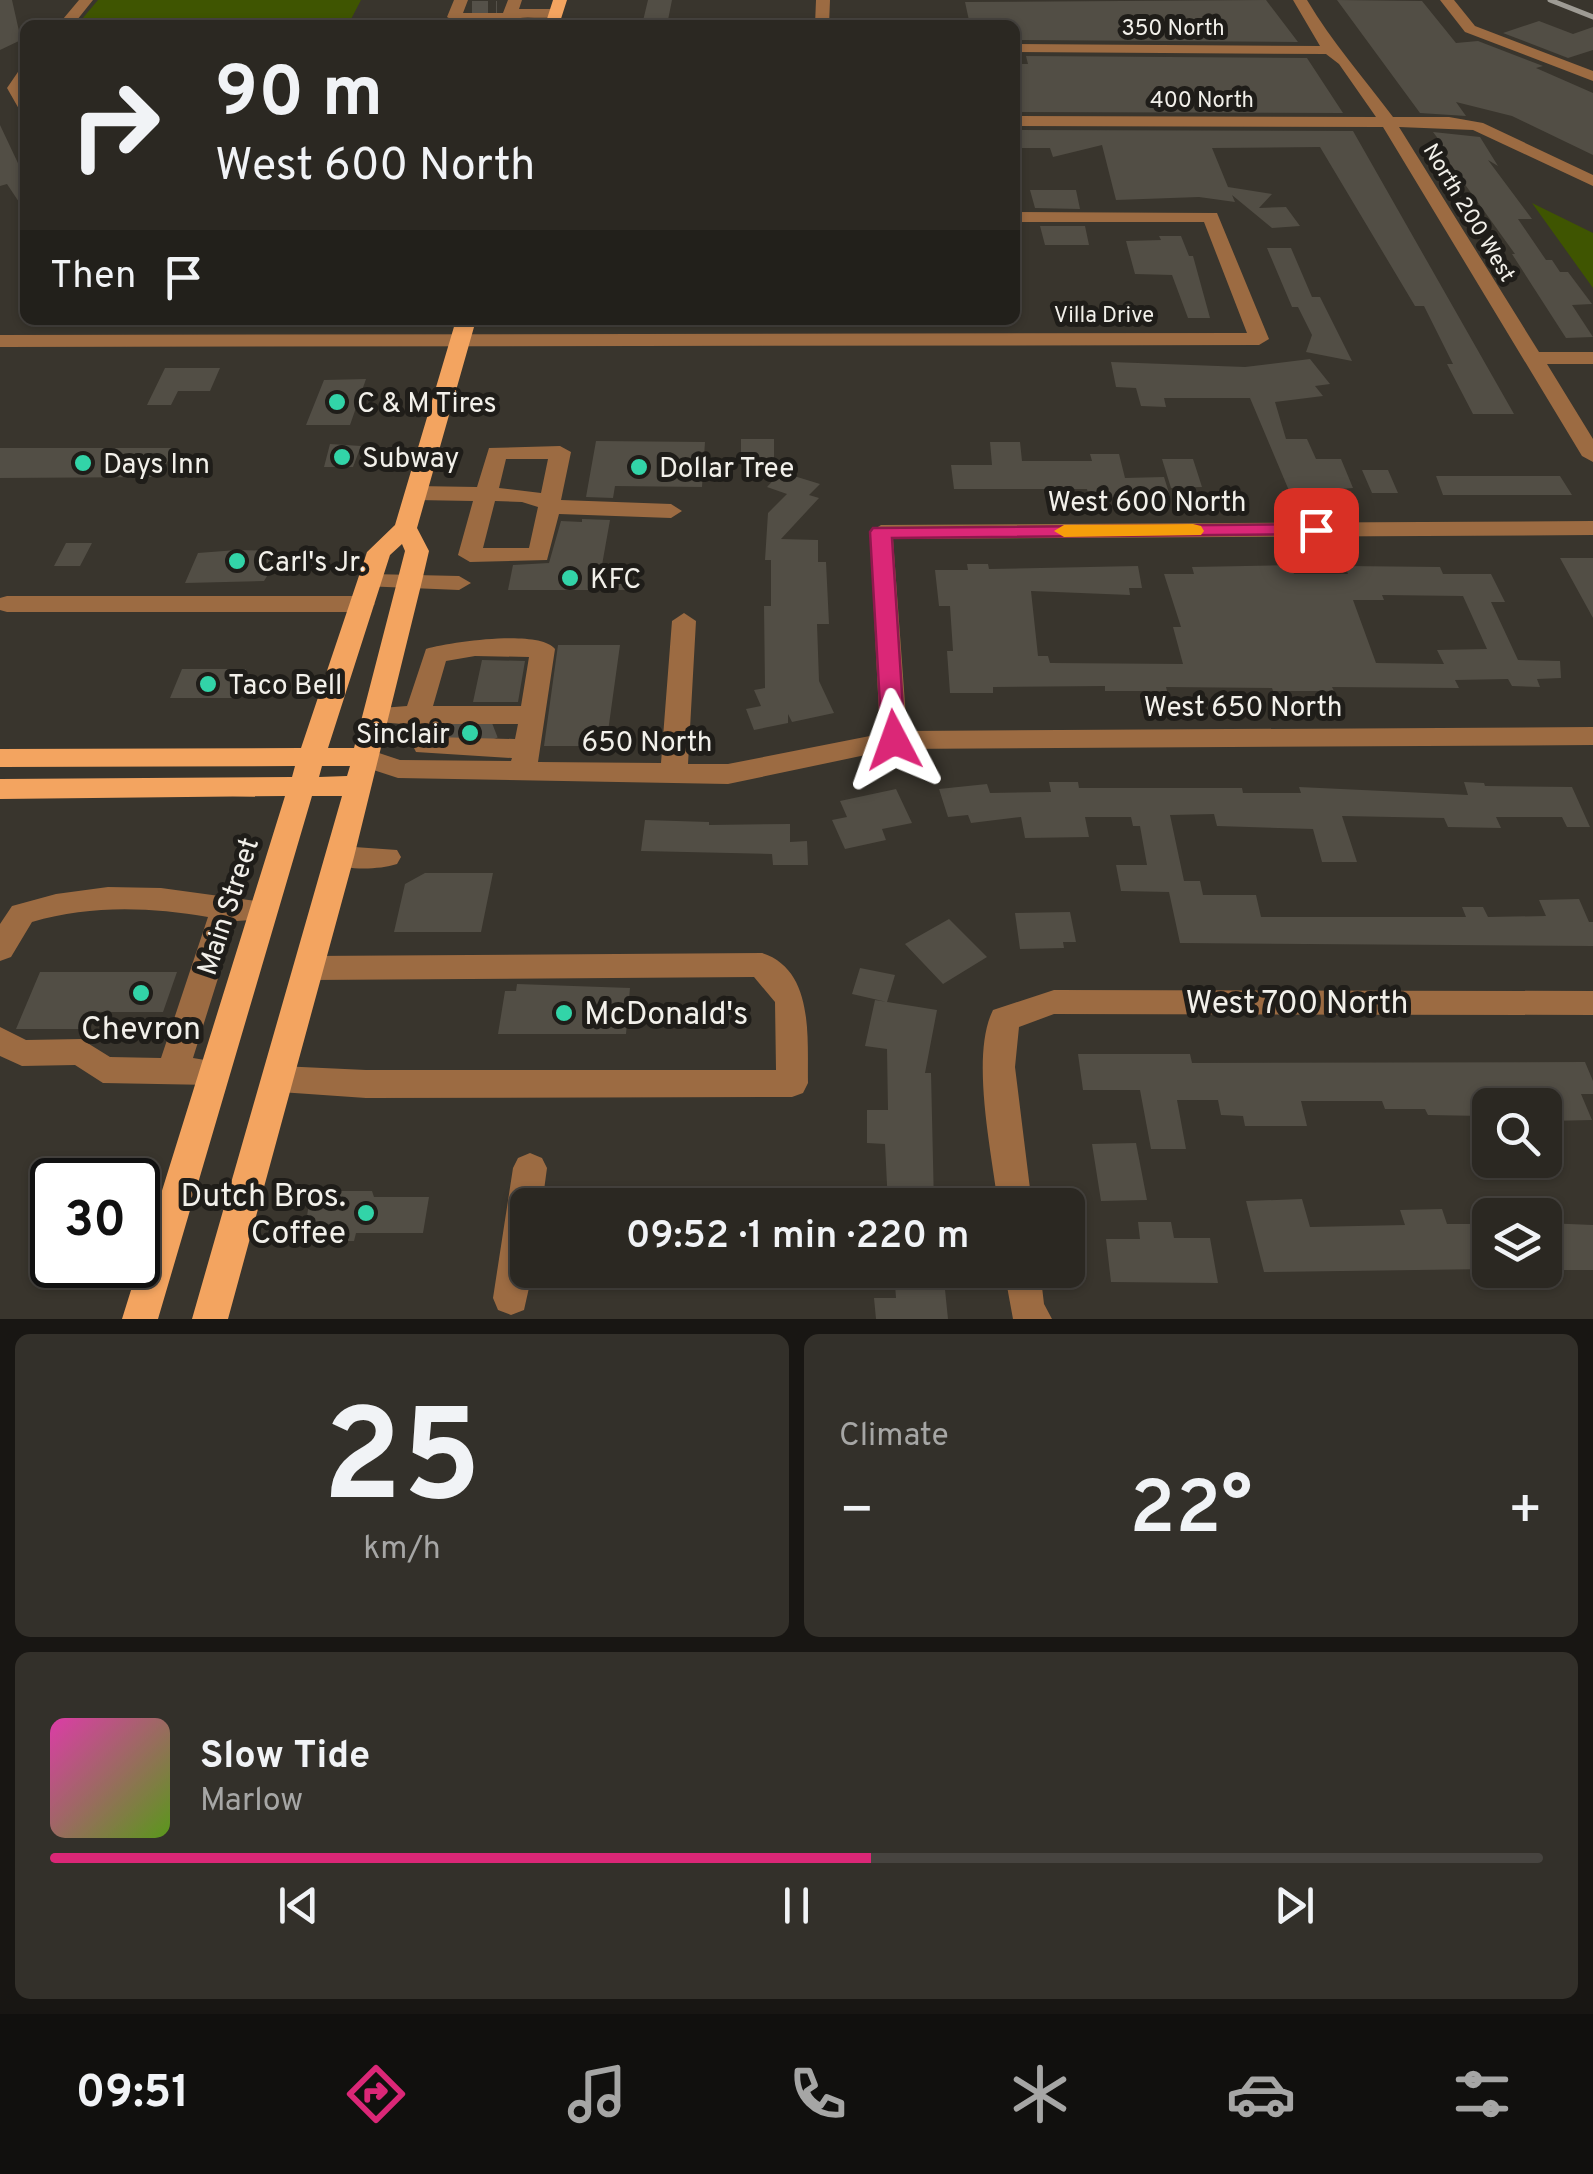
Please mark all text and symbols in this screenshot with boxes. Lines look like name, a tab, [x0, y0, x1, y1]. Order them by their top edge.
street label: 350 North	[1121, 16, 1225, 43]
text: 90 m	[215, 52, 383, 141]
icon: right	[50, 60, 180, 190]
street label: 400 North	[1150, 88, 1254, 115]
text: West 600 North	[215, 139, 535, 196]
street label: North 200 West	[1416, 139, 1520, 287]
icon: arrive	[156, 250, 211, 305]
text: Then	[50, 253, 136, 302]
street label: Villa Drive	[1054, 303, 1154, 330]
place label: C & M Tires	[357, 387, 497, 423]
marker: C & M Tires	[326, 391, 348, 413]
place label: Subway	[362, 442, 459, 478]
marker: Subway	[331, 446, 353, 468]
place label: Days Inn	[103, 448, 210, 484]
marker: Days Inn	[72, 452, 94, 474]
place label: Dollar Tree	[659, 452, 794, 488]
marker: Dollar Tree	[628, 456, 650, 478]
street label: West 600 North	[1047, 486, 1247, 522]
pin	[1274, 488, 1359, 573]
icon: arrive	[1289, 503, 1344, 558]
place label: Carl's Jr.	[257, 546, 366, 582]
marker: Carl's Jr.	[226, 550, 248, 572]
place label: KFC	[590, 563, 641, 599]
marker: KFC	[559, 567, 581, 589]
place label: Taco Bell	[228, 669, 342, 705]
marker: Taco Bell	[197, 673, 219, 695]
position arrow	[842, 688, 946, 792]
street label: West 650 North	[1144, 691, 1342, 727]
place label: Sinclair	[356, 718, 450, 754]
marker: Sinclair	[459, 722, 481, 744]
street label: 650 North	[581, 726, 713, 762]
street label: Main Street	[191, 833, 269, 980]
marker: Chevron	[130, 982, 152, 1004]
street label: West 700 North	[1185, 985, 1409, 1025]
place label: McDonald's	[584, 996, 748, 1036]
marker: McDonald's	[553, 1002, 575, 1024]
place label: Chevron	[81, 1011, 201, 1051]
map controls	[1472, 1088, 1562, 1288]
button: search	[1472, 1088, 1562, 1178]
speed limit sign: 30	[30, 1158, 160, 1288]
place label: Dutch Bros. Coffee	[180, 1178, 346, 1255]
button: layers	[1472, 1198, 1562, 1288]
marker: Dutch Bros. Coffee	[355, 1202, 377, 1224]
text: 09:52 · 1 min · 220 m	[626, 1213, 969, 1262]
text: 25	[323, 1382, 481, 1547]
text: Climate	[839, 1417, 949, 1457]
text: 22°	[1130, 1465, 1252, 1560]
text: −	[839, 1478, 874, 1548]
text: +	[1508, 1478, 1543, 1548]
text: km/h	[363, 1530, 441, 1570]
text: Slow Tide	[200, 1733, 370, 1782]
text: Marlow	[200, 1782, 303, 1822]
icon: previous	[271, 1878, 326, 1933]
icon: pause	[769, 1878, 824, 1933]
icon: next	[1267, 1878, 1322, 1933]
icon: directions	[341, 2059, 411, 2129]
icon: music	[562, 2059, 632, 2129]
icon: phone	[783, 2059, 853, 2129]
icon: climate	[1005, 2059, 1075, 2129]
icon: car	[1226, 2059, 1296, 2129]
icon: filters	[1447, 2059, 1517, 2129]
text: 09:51	[76, 2066, 189, 2123]

